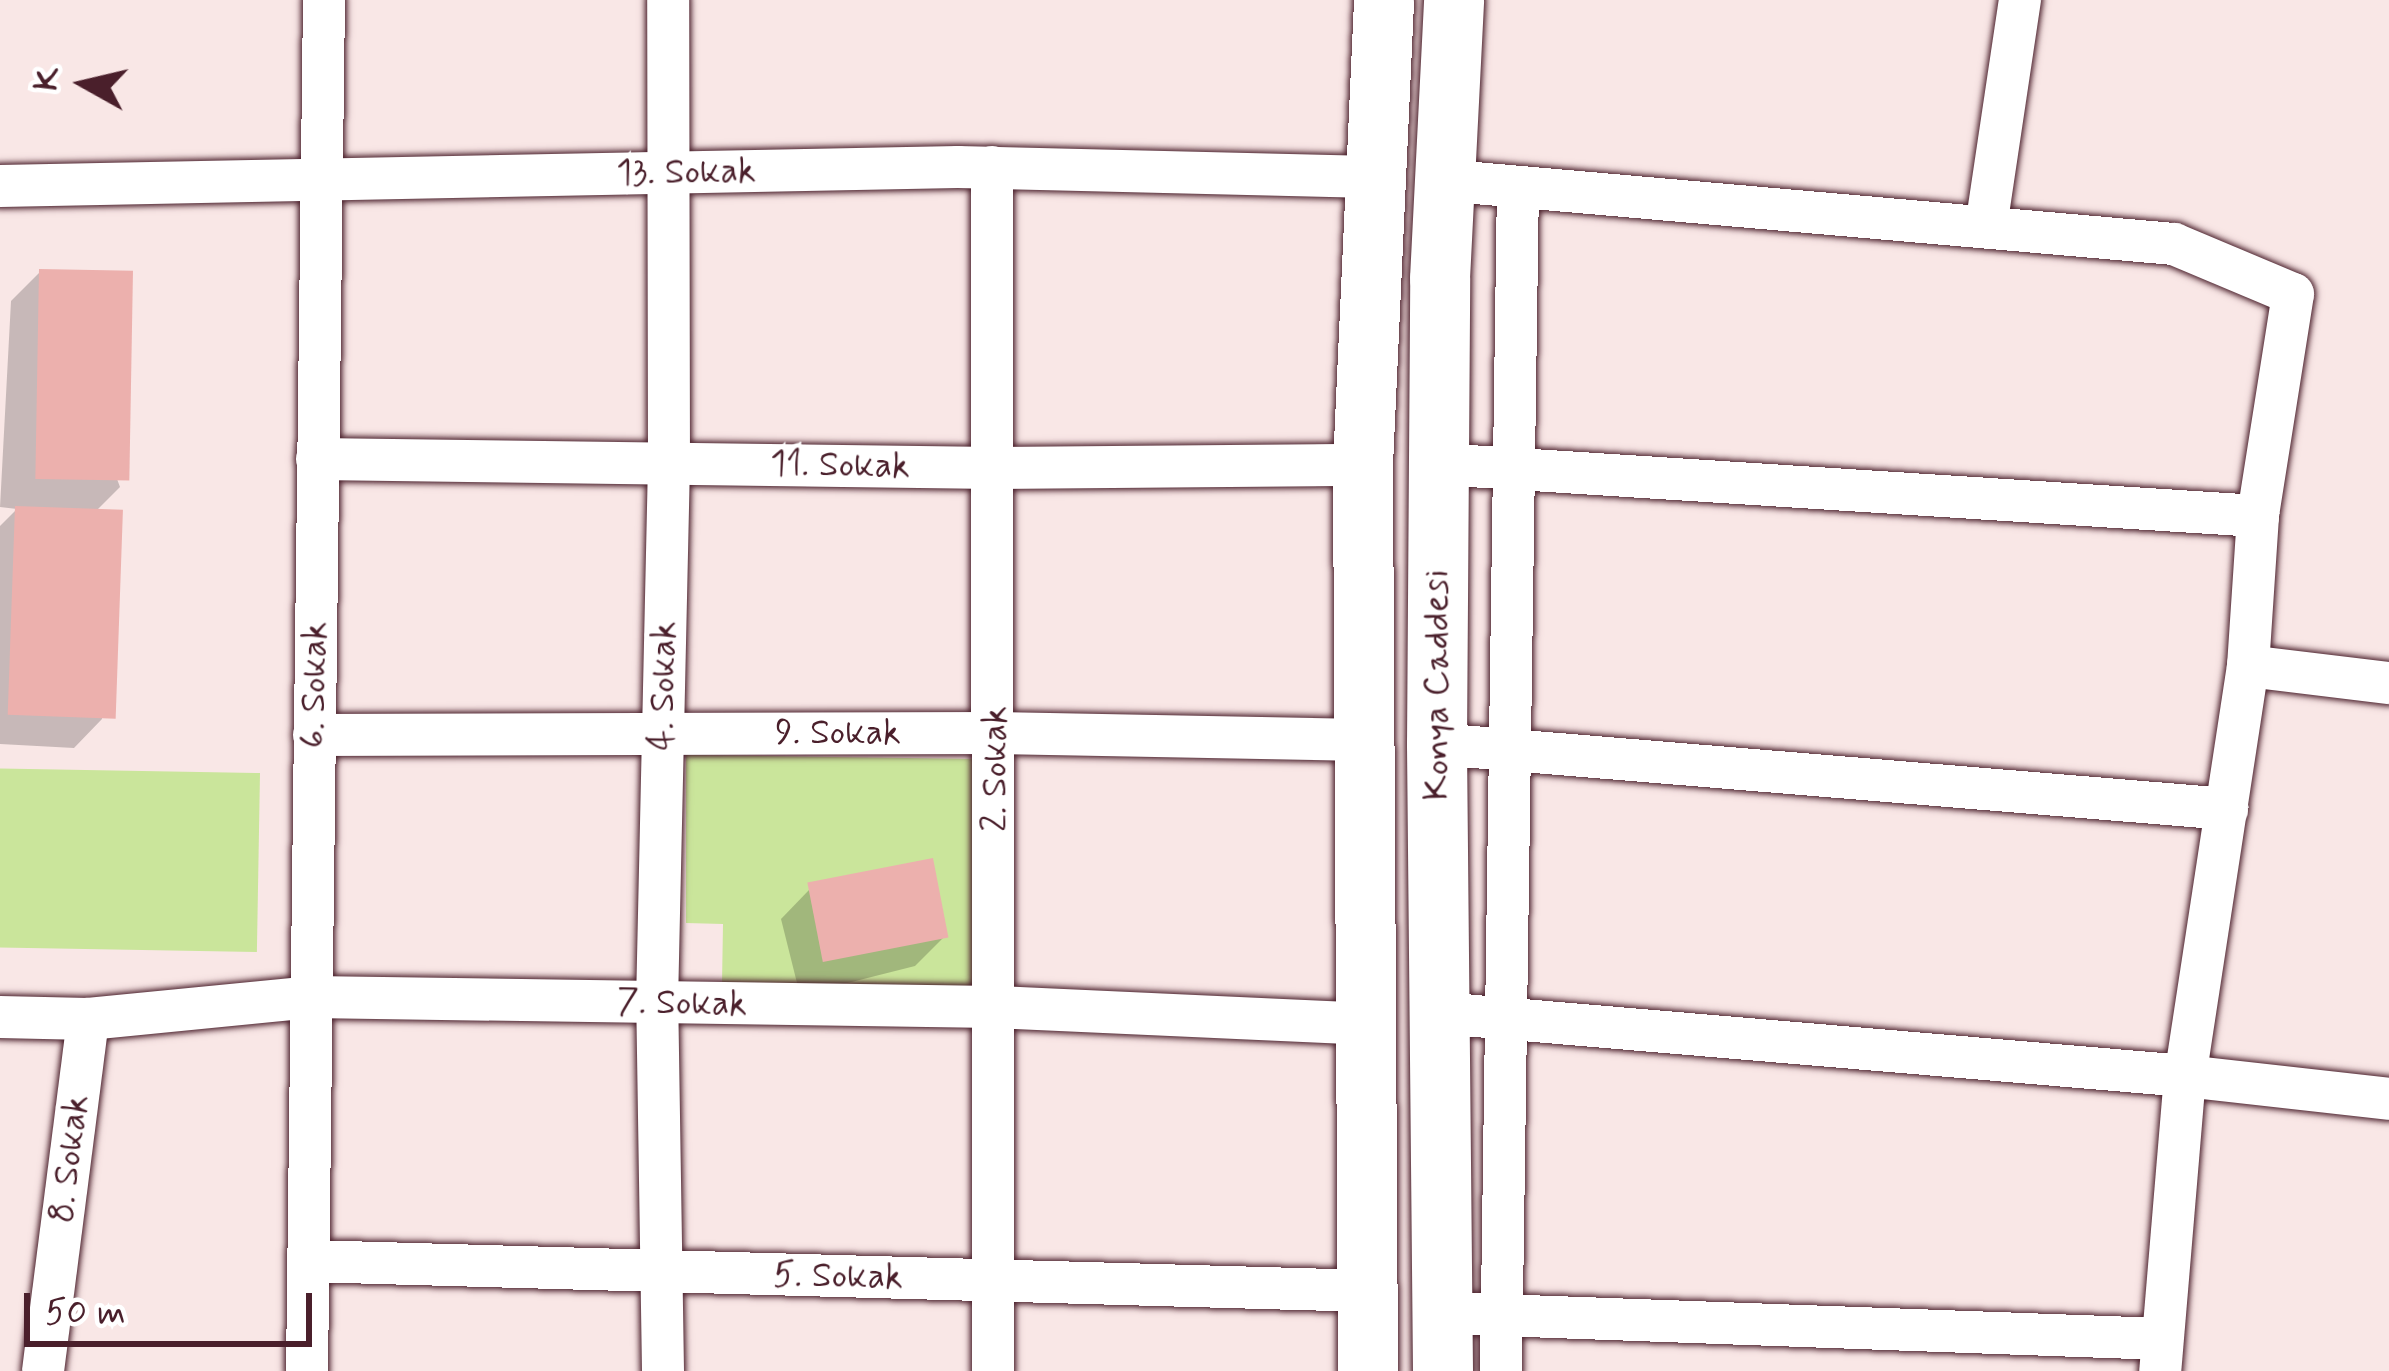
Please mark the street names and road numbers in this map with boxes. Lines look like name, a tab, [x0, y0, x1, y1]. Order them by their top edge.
street label: 13. Sokak	[616, 150, 756, 196]
street label: 11. Sokak	[770, 443, 910, 489]
street label: Konya Caddesi	[1416, 572, 1460, 798]
street label: 6. Sokak	[292, 621, 338, 749]
street label: 4. Sokak	[641, 621, 687, 751]
street label: 2. Sokak	[974, 706, 1018, 832]
street label: 9. Sokak	[775, 712, 901, 756]
street label: 7. Sokak	[617, 981, 747, 1027]
street label: 8. Sokak	[41, 1093, 99, 1225]
street label: 5. Sokak	[773, 1254, 903, 1300]

